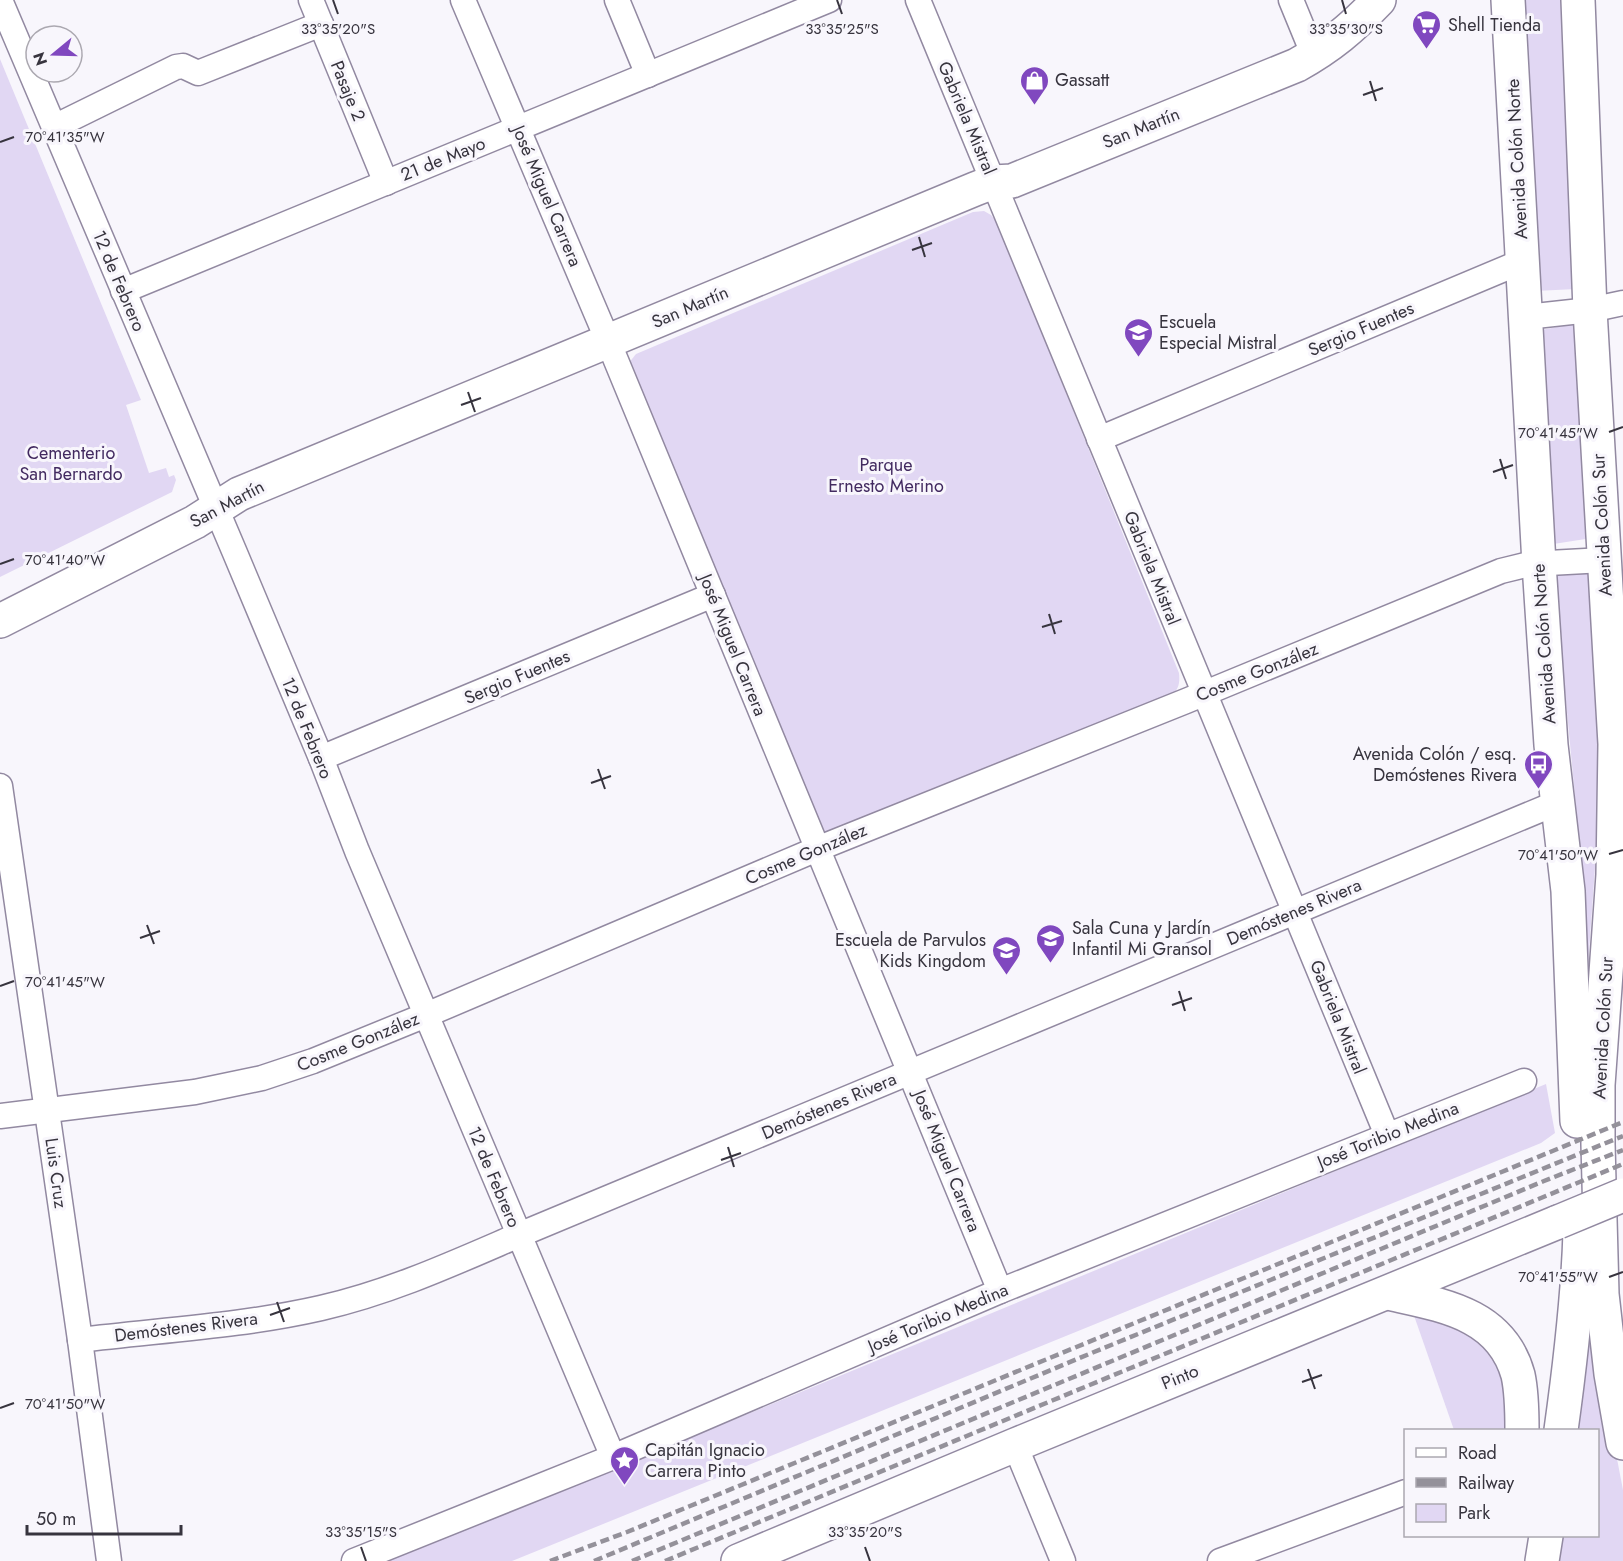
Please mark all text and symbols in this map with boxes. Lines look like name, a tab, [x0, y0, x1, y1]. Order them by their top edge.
supermarket icon: Shell Tienda	[1411, 9, 1443, 51]
place label: Shell Tienda	[1448, 12, 1541, 38]
text: 33°35'20"S	[301, 18, 375, 40]
text: 33°35'25"S	[805, 18, 879, 40]
text: 33°35'30"S	[1309, 18, 1383, 40]
north arrow	[24, 24, 84, 84]
text: N	[27, 49, 53, 68]
street label: Pasaje 2	[324, 57, 372, 125]
street label: Gabriela Mistral	[931, 57, 1003, 179]
shop icon: Gassatt	[1018, 64, 1050, 106]
place label: Gassatt	[1055, 67, 1110, 93]
street label: Avenida Colón Norte	[1500, 78, 1534, 240]
street label: San Martín	[1098, 101, 1184, 155]
street label: José Miguel Carrera	[505, 120, 588, 271]
text: 70°41'35"W	[25, 126, 105, 148]
street label: 21 de Mayo	[397, 130, 489, 188]
street label: 12 de Febrero	[86, 226, 152, 336]
street label: San Martín	[648, 279, 732, 335]
street label: Sergio Fuentes	[1304, 295, 1418, 363]
place label: Escuela Especial Mistral	[1159, 309, 1277, 356]
school or university icon: Escuela Especial Mistral	[1122, 316, 1154, 358]
text: 70°41'45"W	[1518, 422, 1598, 444]
park label: Cementerio San Bernardo	[19, 440, 123, 487]
park label: Parque Ernesto Merino	[828, 452, 944, 499]
street label: Avenida Colón Sur	[1585, 452, 1619, 597]
street label: San Martín	[185, 473, 269, 535]
street label: Gabriela Mistral	[1117, 507, 1187, 629]
text: 70°41'40"W	[25, 549, 105, 571]
street label: Avenida Colón Norte	[1525, 563, 1563, 725]
street label: José Miguel Carrera	[692, 568, 773, 720]
street label: Cosme González	[1192, 635, 1323, 708]
street label: Sergio Fuentes	[460, 643, 574, 711]
street label: 12 de Febrero	[275, 673, 339, 783]
place label: Avenida Colón / esq. Demóstenes Rivera	[1353, 741, 1517, 788]
bus stop icon: Avenida Colón / esq. Demóstenes Rivera	[1522, 748, 1554, 790]
street label: Cosme González	[741, 816, 871, 891]
text: 70°41'50"W	[1518, 844, 1598, 866]
street label: Demóstenes Rivera	[1223, 872, 1365, 952]
place label: Sala Cuna y Jardín Infantil Mi Gransol	[1072, 915, 1212, 962]
school or university icon: Sala Cuna y Jardín Infantil Mi Gransol	[1035, 922, 1067, 964]
place label: Escuela de Parvulos Kids Kingdom	[835, 927, 986, 974]
school or university icon: Escuela de Parvulos Kids Kingdom	[991, 934, 1023, 976]
street label: Avenida Colón Sur	[1586, 955, 1620, 1100]
street label: Gabriela Mistral	[1303, 956, 1373, 1078]
text: 70°41'45"W	[25, 971, 105, 993]
street label: Cosme González	[293, 1005, 424, 1078]
street label: Demóstenes Rivera	[758, 1066, 900, 1146]
street label: José Miguel Carrera	[906, 1084, 987, 1236]
street label: José Toribio Medina	[1312, 1095, 1463, 1176]
street label: 12 de Febrero	[461, 1122, 527, 1232]
street label: Luis Cruz	[38, 1136, 74, 1211]
text: 70°41'55"W	[1518, 1266, 1598, 1288]
street label: José Toribio Medina	[862, 1277, 1012, 1360]
street label: Demóstenes Rivera	[113, 1305, 259, 1349]
street label: Pinto	[1157, 1358, 1203, 1396]
text: 70°41'50"W	[25, 1393, 105, 1415]
legend	[1404, 1429, 1599, 1537]
place label: Capitán Ignacio Carrera Pinto	[645, 1437, 765, 1484]
text: Road	[1458, 1440, 1497, 1466]
place icon: Capitán Ignacio Carrera Pinto	[608, 1444, 640, 1486]
text: Railway	[1458, 1470, 1514, 1496]
scale bar	[27, 1498, 182, 1536]
text: Park	[1458, 1500, 1490, 1526]
text: 50 m	[36, 1506, 76, 1532]
text: 33°35'15"S	[325, 1521, 397, 1543]
text: 33°35'20"S	[828, 1521, 902, 1543]

